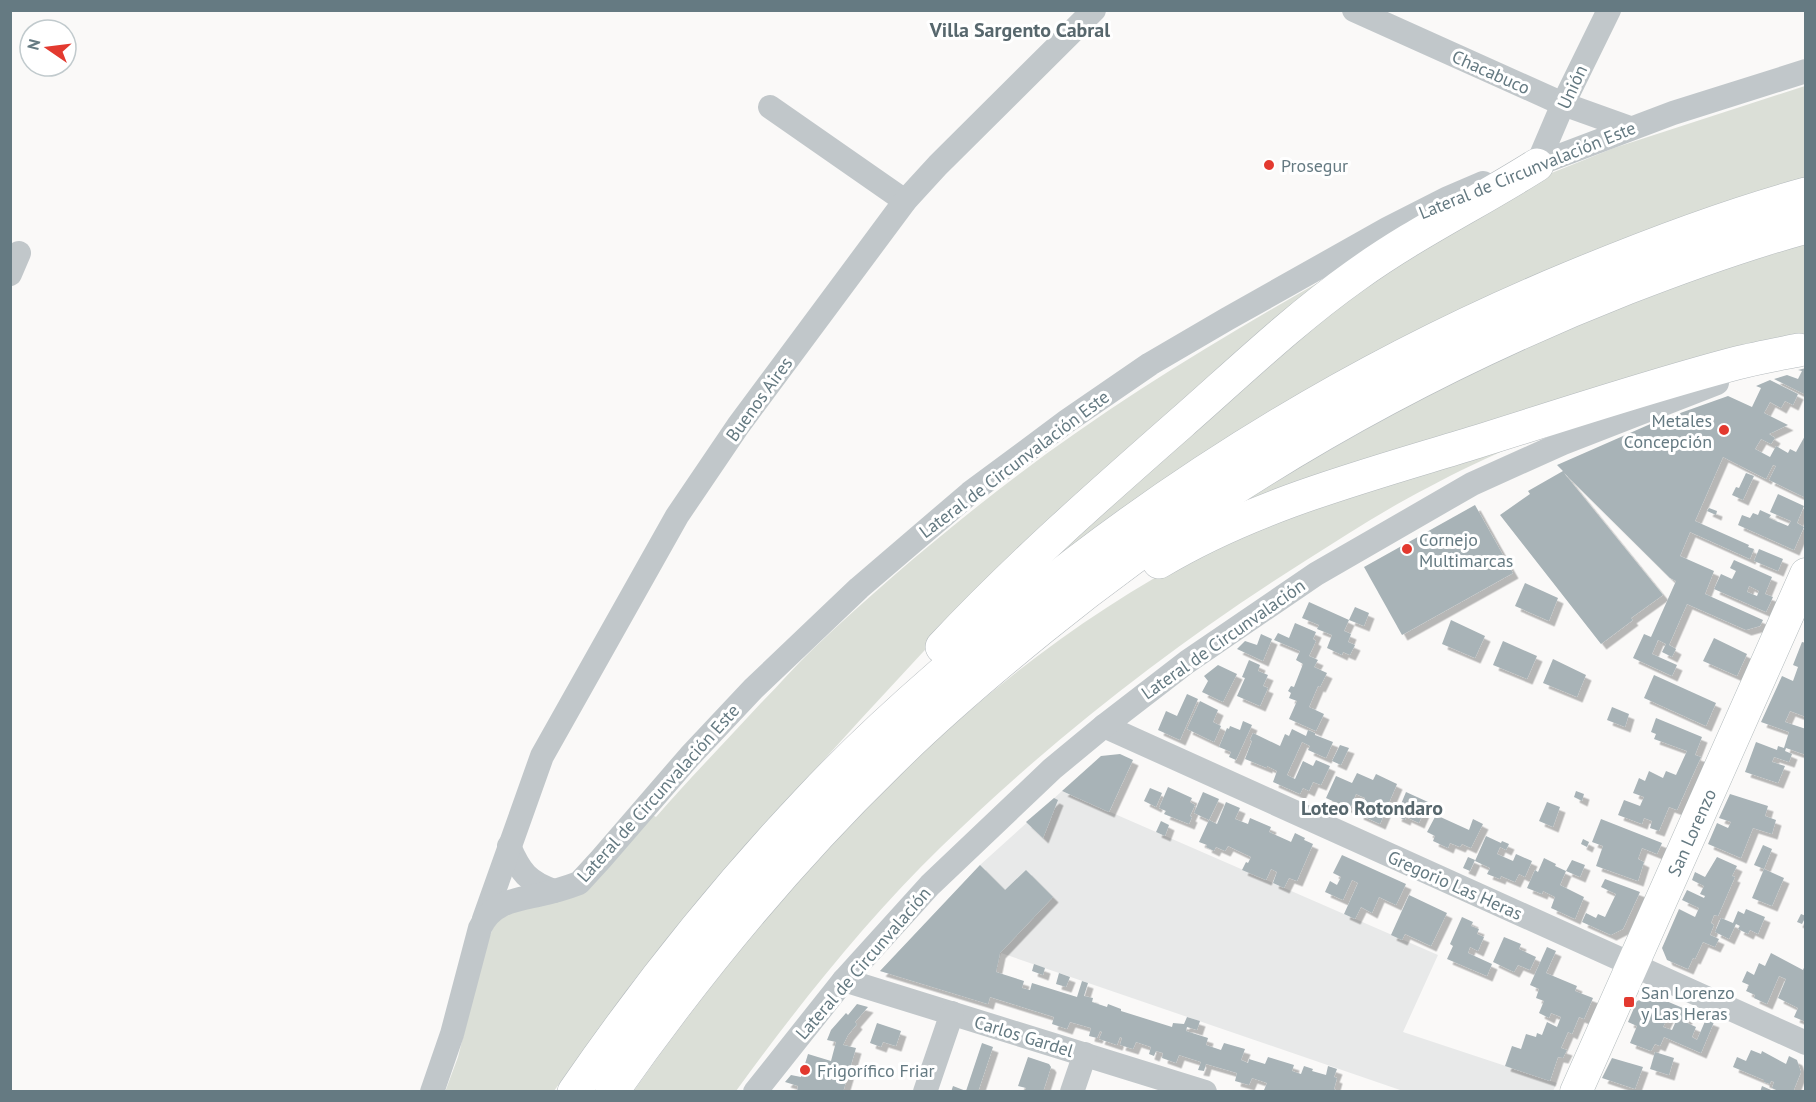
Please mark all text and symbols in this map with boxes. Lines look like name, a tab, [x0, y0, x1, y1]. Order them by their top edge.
district label: Villa Sargento Cabral	[929, 17, 1110, 43]
north arrow	[18, 18, 78, 78]
text: N	[22, 37, 44, 52]
street label: Chacabuco	[1448, 45, 1534, 99]
street label: Unión	[1552, 61, 1592, 113]
street label: Lateral de Circunvalación Este	[1415, 116, 1639, 224]
place label: Prosegur	[1281, 154, 1348, 177]
marker: Prosegur	[1262, 158, 1276, 172]
street label: Buenos Aires	[721, 352, 797, 446]
street label: Lateral de Circunvalación Este	[914, 385, 1114, 543]
place label: Metales Concepción	[1624, 409, 1712, 453]
marker: Metales Concepción	[1717, 423, 1731, 437]
place label: Cornejo Multimarcas	[1419, 528, 1513, 572]
marker: Cornejo Multimarcas	[1400, 542, 1414, 556]
street label: Lateral de Circunvalación	[1137, 574, 1309, 704]
street label: Lateral de Circunvalación Este	[572, 699, 744, 887]
street label: San Lorenzo	[1662, 785, 1721, 880]
district label: Loteo Rotondaro	[1301, 795, 1443, 821]
street label: Gregorio Las Heras	[1384, 845, 1526, 925]
street label: Lateral de Circunvalación	[790, 882, 936, 1044]
place label: San Lorenzo y Las Heras	[1641, 981, 1735, 1025]
marker: San Lorenzo y Las Heras	[1622, 995, 1636, 1009]
street label: Carlos Gardel	[972, 1010, 1077, 1062]
place label: Frigorífico Friar	[817, 1059, 935, 1082]
marker: Frigorífico Friar	[798, 1063, 812, 1077]

